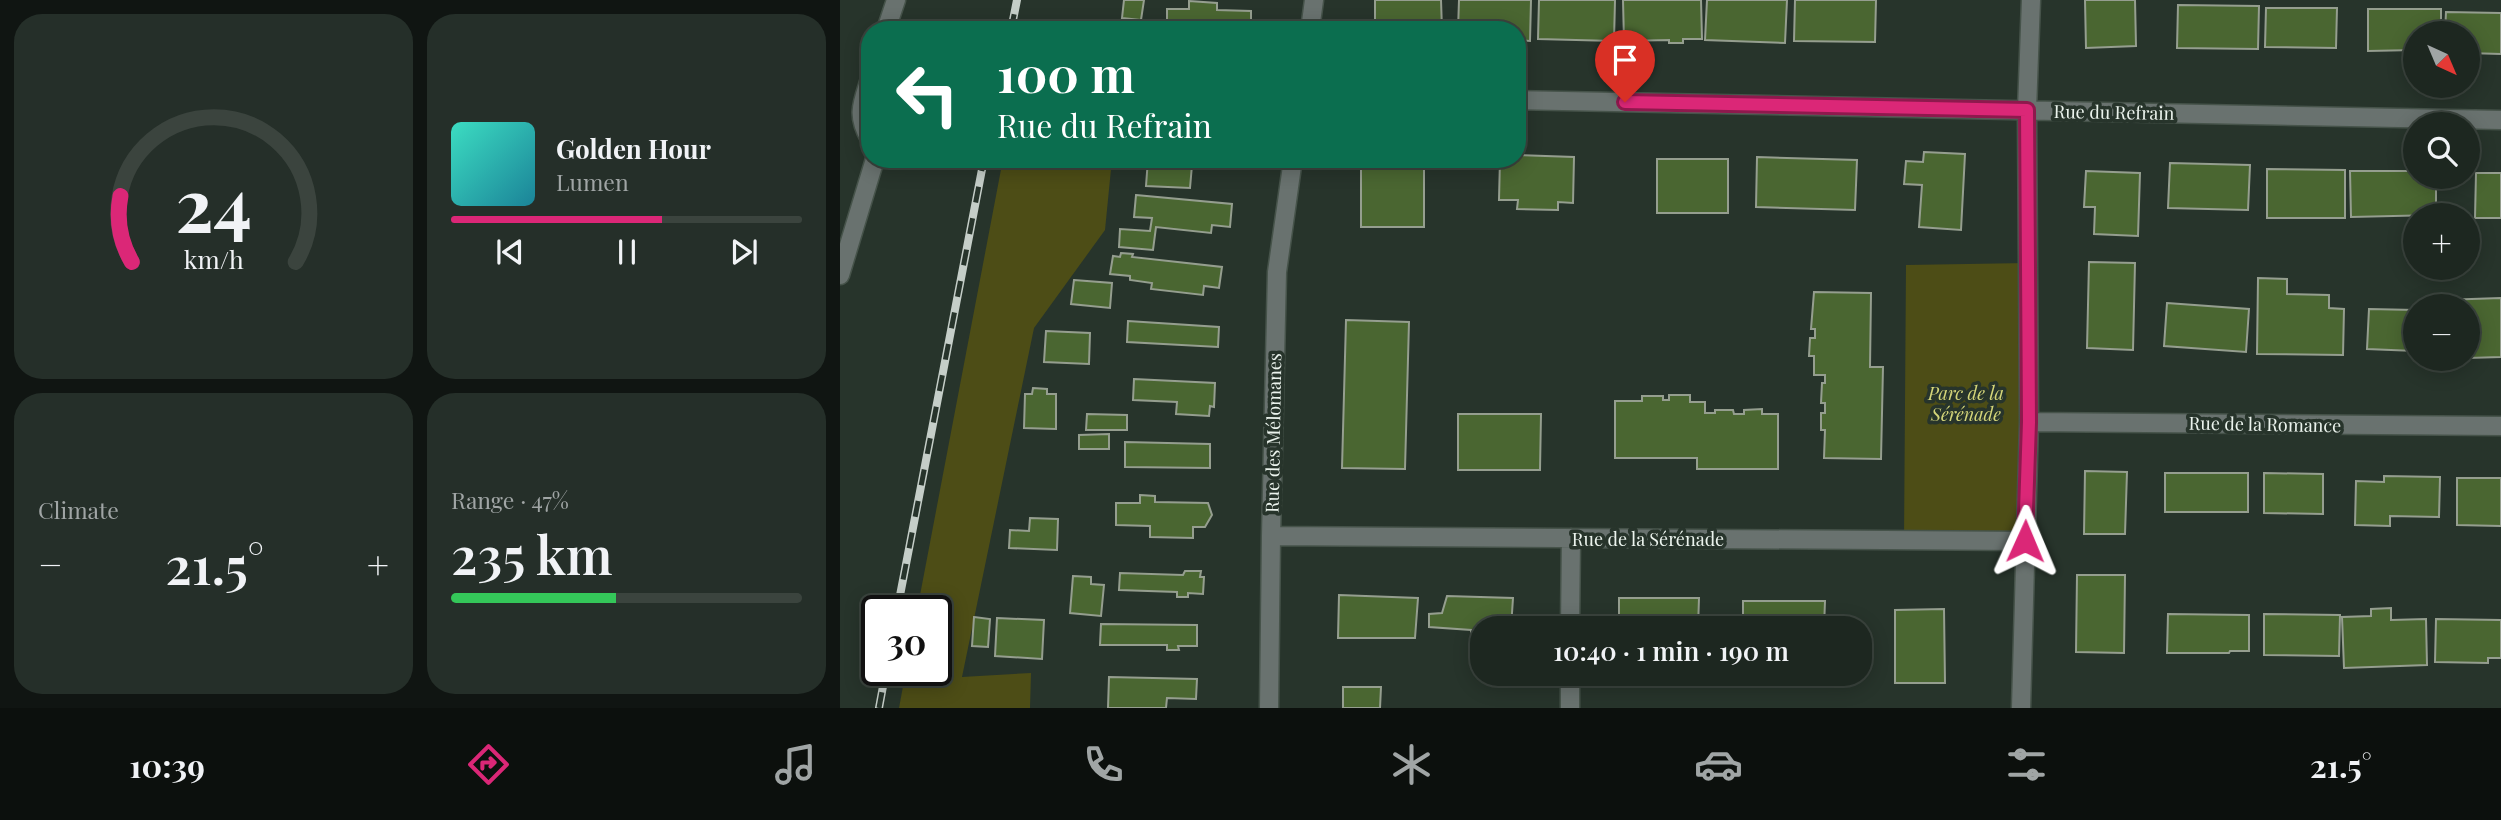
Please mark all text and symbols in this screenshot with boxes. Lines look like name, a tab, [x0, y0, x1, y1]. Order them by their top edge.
north arrow	[2403, 21, 2480, 98]
map controls	[2403, 21, 2480, 371]
pin	[1595, 30, 1655, 102]
text: 100 m	[997, 40, 1135, 105]
icon: arrive	[1606, 41, 1644, 79]
icon: left	[882, 49, 973, 140]
street label: Rue du Refrain	[2053, 99, 2175, 125]
text: Rue du Refrain	[997, 103, 1212, 146]
button: search	[2403, 112, 2480, 189]
text: Golden Hour	[556, 131, 711, 166]
text: 24	[175, 154, 252, 251]
text: Lumen	[556, 166, 629, 197]
button: +	[2403, 203, 2480, 280]
icon: previous	[491, 233, 529, 271]
icon: pause	[608, 233, 646, 271]
icon: next	[725, 233, 763, 271]
text: km/h	[184, 242, 244, 275]
button: −	[2403, 294, 2480, 371]
street label: Rue des Mélomanes	[1260, 353, 1286, 513]
park label: Parc de la Sérénade	[1927, 381, 2004, 426]
street label: Rue de la Romance	[2188, 411, 2342, 437]
text: Range · 47%	[451, 484, 569, 515]
text: Climate	[38, 494, 119, 525]
position arrow	[1988, 504, 2062, 578]
text: 235 km	[451, 519, 613, 588]
street label: Rue de la Sérénade	[1572, 527, 1724, 551]
text: 21.5°	[165, 529, 264, 598]
text: −	[38, 538, 63, 589]
text: +	[367, 538, 389, 589]
speed limit sign: 30	[861, 595, 952, 686]
text: 10:40 · 1 min · 190 m	[1553, 633, 1789, 668]
icon: directions	[464, 740, 513, 789]
icon: music	[771, 740, 820, 789]
icon: phone	[1079, 740, 1128, 789]
icon: climate	[1387, 740, 1436, 789]
icon: car	[1694, 740, 1743, 789]
icon: filters	[2002, 740, 2051, 789]
text: 10:39	[129, 743, 205, 786]
text: 21.5°	[2310, 743, 2372, 786]

